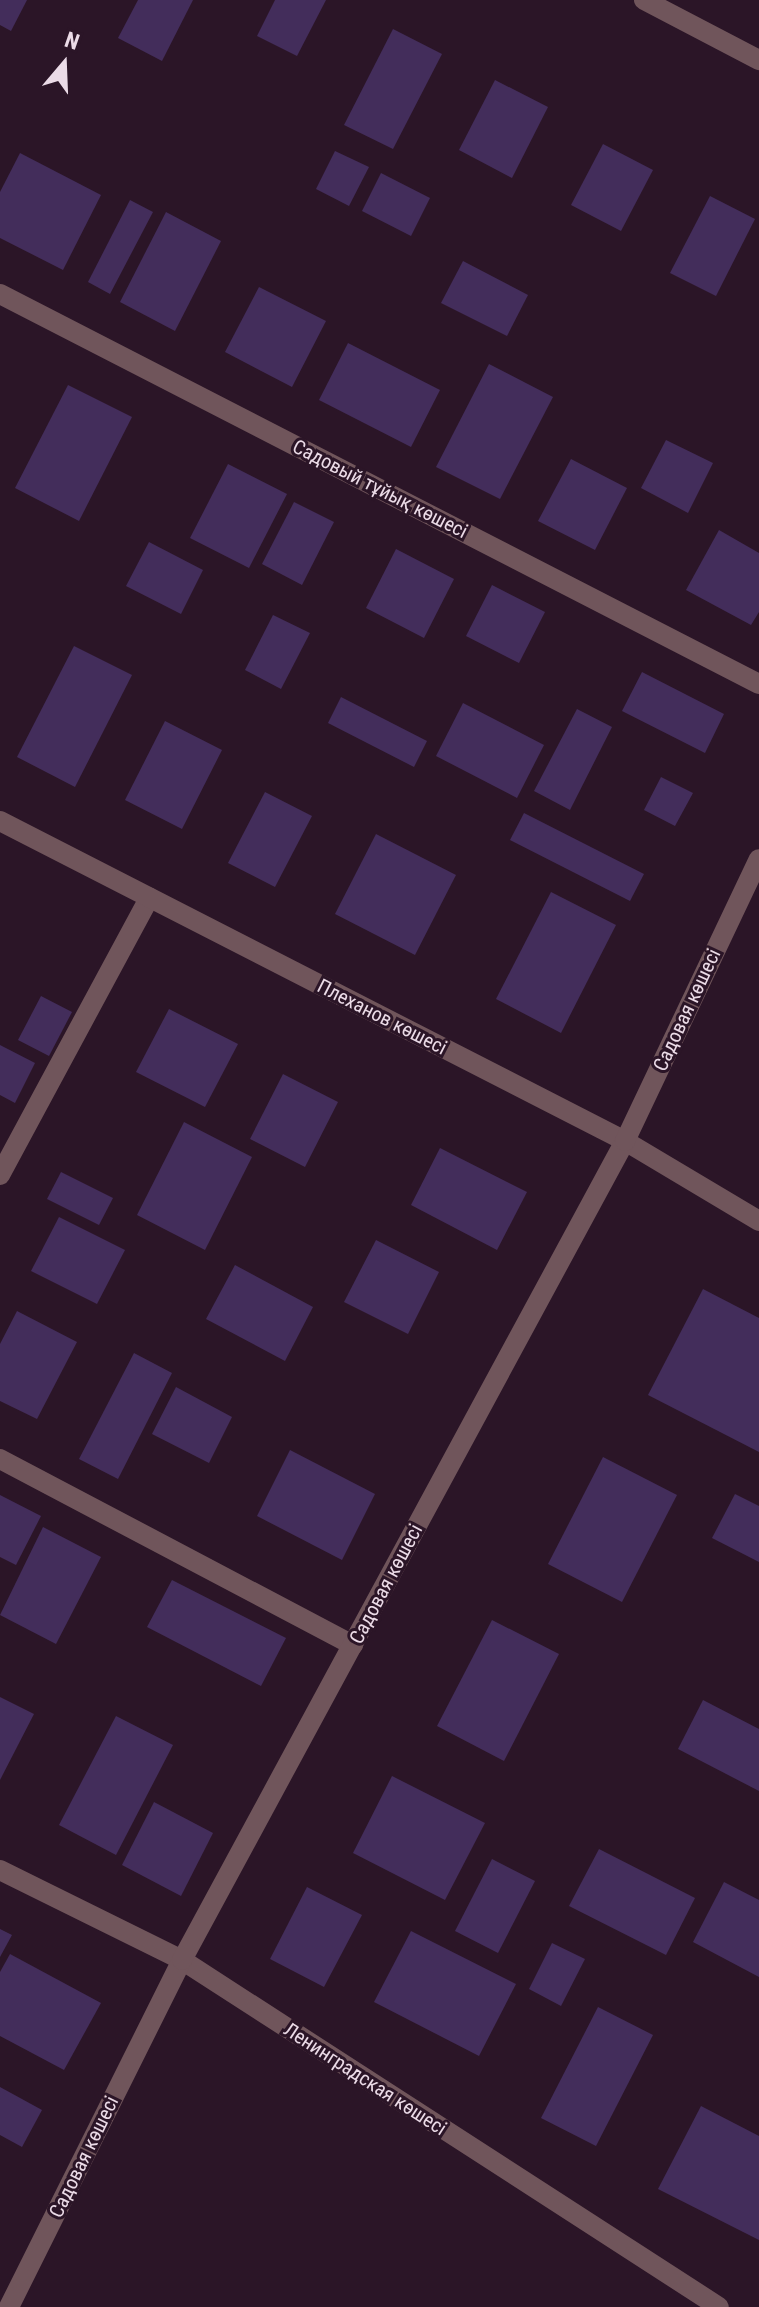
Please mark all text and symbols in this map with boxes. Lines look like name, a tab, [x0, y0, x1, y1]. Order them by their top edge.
north arrow	[24, 24, 104, 104]
text: N	[62, 27, 82, 55]
street label: Садовый тұйық көшесі	[289, 434, 471, 544]
street label: Садовая көшесі	[648, 945, 726, 1075]
street label: Плеханов көшесі	[313, 974, 451, 1060]
street label: Садовая көшесі	[344, 1520, 428, 1648]
street label: Ленинградская көшесі	[279, 2017, 451, 2141]
street label: Садовая көшесі	[44, 2092, 124, 2222]

